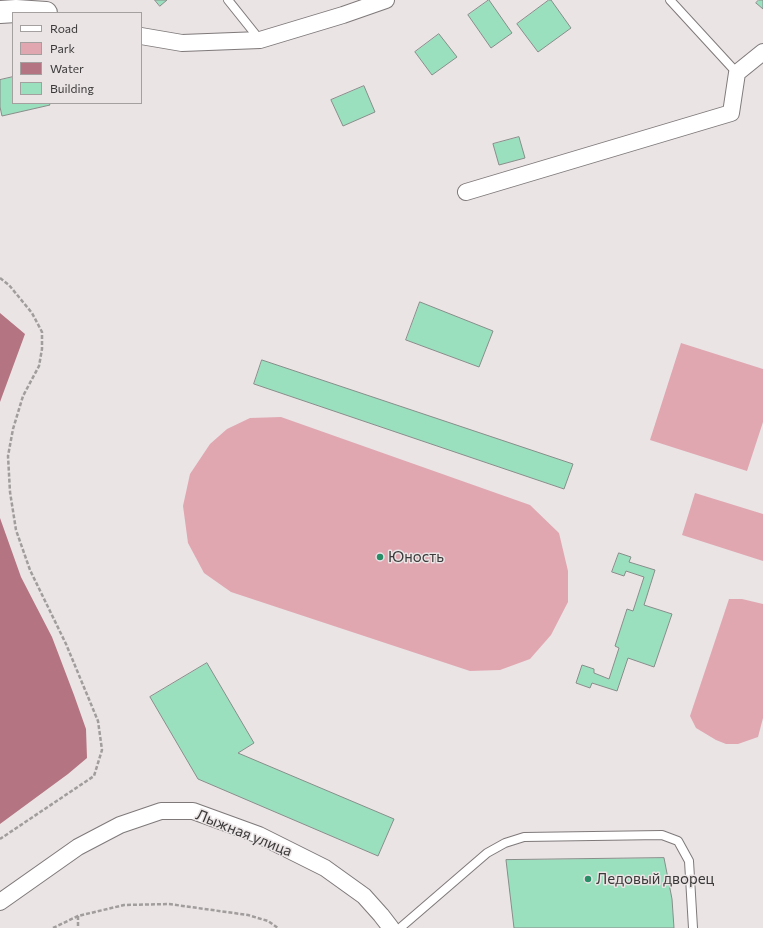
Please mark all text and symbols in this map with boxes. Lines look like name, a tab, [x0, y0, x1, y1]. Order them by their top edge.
legend	[12, 12, 142, 104]
text: Road	[50, 21, 78, 35]
text: Park	[50, 41, 75, 55]
text: Water	[50, 61, 84, 75]
text: Building	[50, 81, 94, 95]
place label: Юность	[388, 548, 444, 566]
marker: Юность	[375, 552, 385, 562]
street label: Лыжная улица	[193, 806, 295, 860]
place label: Ледовый дворец	[596, 870, 714, 888]
marker: Ледовый дворец	[583, 874, 593, 884]

